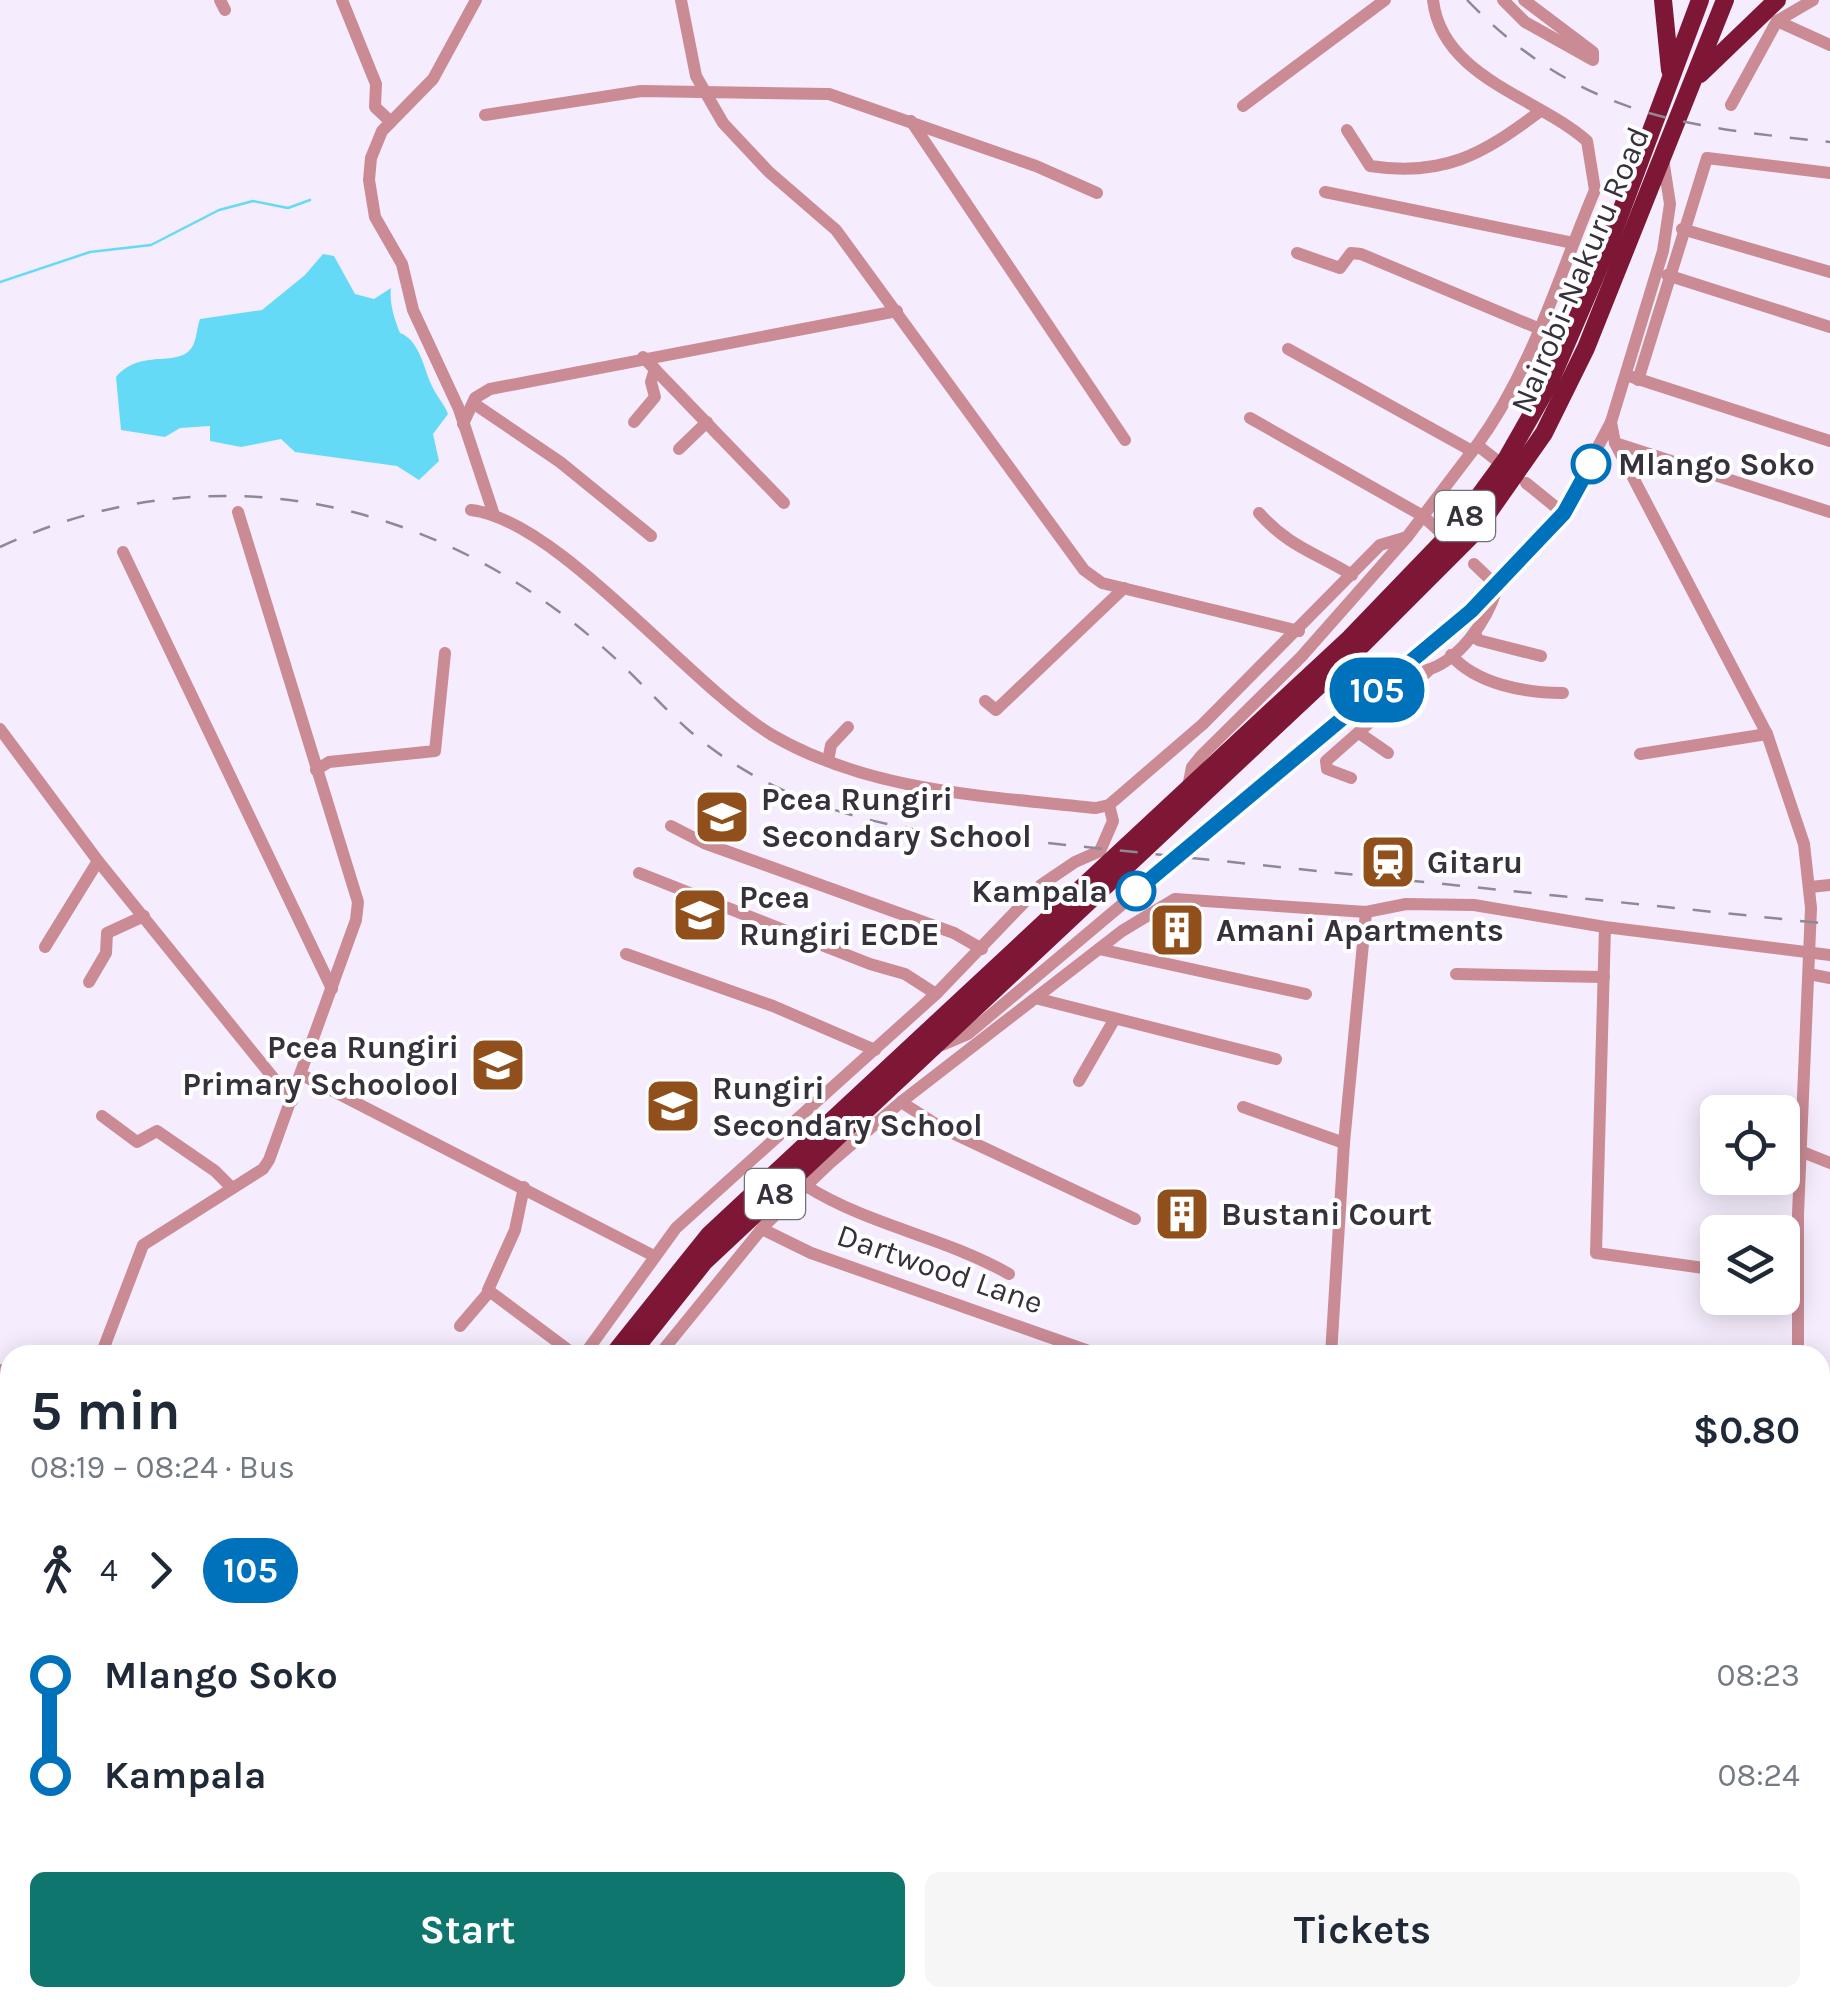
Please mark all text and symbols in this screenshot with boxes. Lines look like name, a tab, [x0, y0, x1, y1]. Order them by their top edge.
street label: Nairobi-Nakuru Road	[1503, 122, 1657, 418]
marker: Mlango Soko	[1572, 445, 1610, 483]
place label: Mlango Soko	[1618, 446, 1815, 483]
road number: A8	[1435, 491, 1495, 541]
line badge: 105	[1320, 658, 1434, 722]
text: 105	[1350, 670, 1405, 711]
place label: Pcea Rungiri Secondary School	[761, 781, 1032, 855]
school or university icon: Pcea Rungiri Secondary School	[692, 787, 752, 847]
station icon: Gitaru	[1358, 832, 1418, 892]
place label: Gitaru	[1427, 844, 1523, 881]
marker: Kampala	[1117, 872, 1155, 910]
place label: Kampala	[971, 873, 1108, 910]
place label: Pcea Rungiri ECDE	[739, 879, 940, 953]
school or university icon: Pcea Rungiri ECDE	[670, 885, 730, 945]
building icon: Amani Apartments	[1147, 900, 1207, 960]
place label: Amani Apartments	[1216, 912, 1504, 949]
place label: Pcea Rungiri Primary Schoolool	[182, 1029, 459, 1103]
school or university icon: Pcea Rungiri Primary Schoolool	[468, 1035, 528, 1095]
place label: Rungiri Secondary School	[712, 1070, 983, 1144]
school or university icon: Rungiri Secondary School	[643, 1076, 703, 1136]
map controls	[1700, 1095, 1800, 1315]
button: locate	[1700, 1095, 1800, 1195]
road number: A8	[745, 1169, 805, 1219]
building icon: Bustani Court	[1152, 1184, 1212, 1244]
place label: Bustani Court	[1221, 1196, 1432, 1233]
button: layers	[1700, 1215, 1800, 1315]
street label: Dartwood Lane	[832, 1216, 1048, 1322]
text: 5 min	[30, 1379, 180, 1443]
text: $0.80	[1693, 1408, 1800, 1453]
text: 08:19 – 08:24 · Bus	[30, 1449, 295, 1486]
icon: walk	[30, 1543, 85, 1598]
icon: forward	[133, 1543, 188, 1598]
text: 105	[223, 1550, 278, 1591]
text: 4	[100, 1552, 118, 1589]
text: Mlango Soko	[104, 1653, 338, 1698]
text: 08:23	[1717, 1657, 1800, 1694]
text: Kampala	[104, 1753, 266, 1798]
text: 08:24	[1718, 1757, 1800, 1794]
button: Start	[30, 1872, 905, 1987]
button: Tickets	[925, 1872, 1800, 1987]

